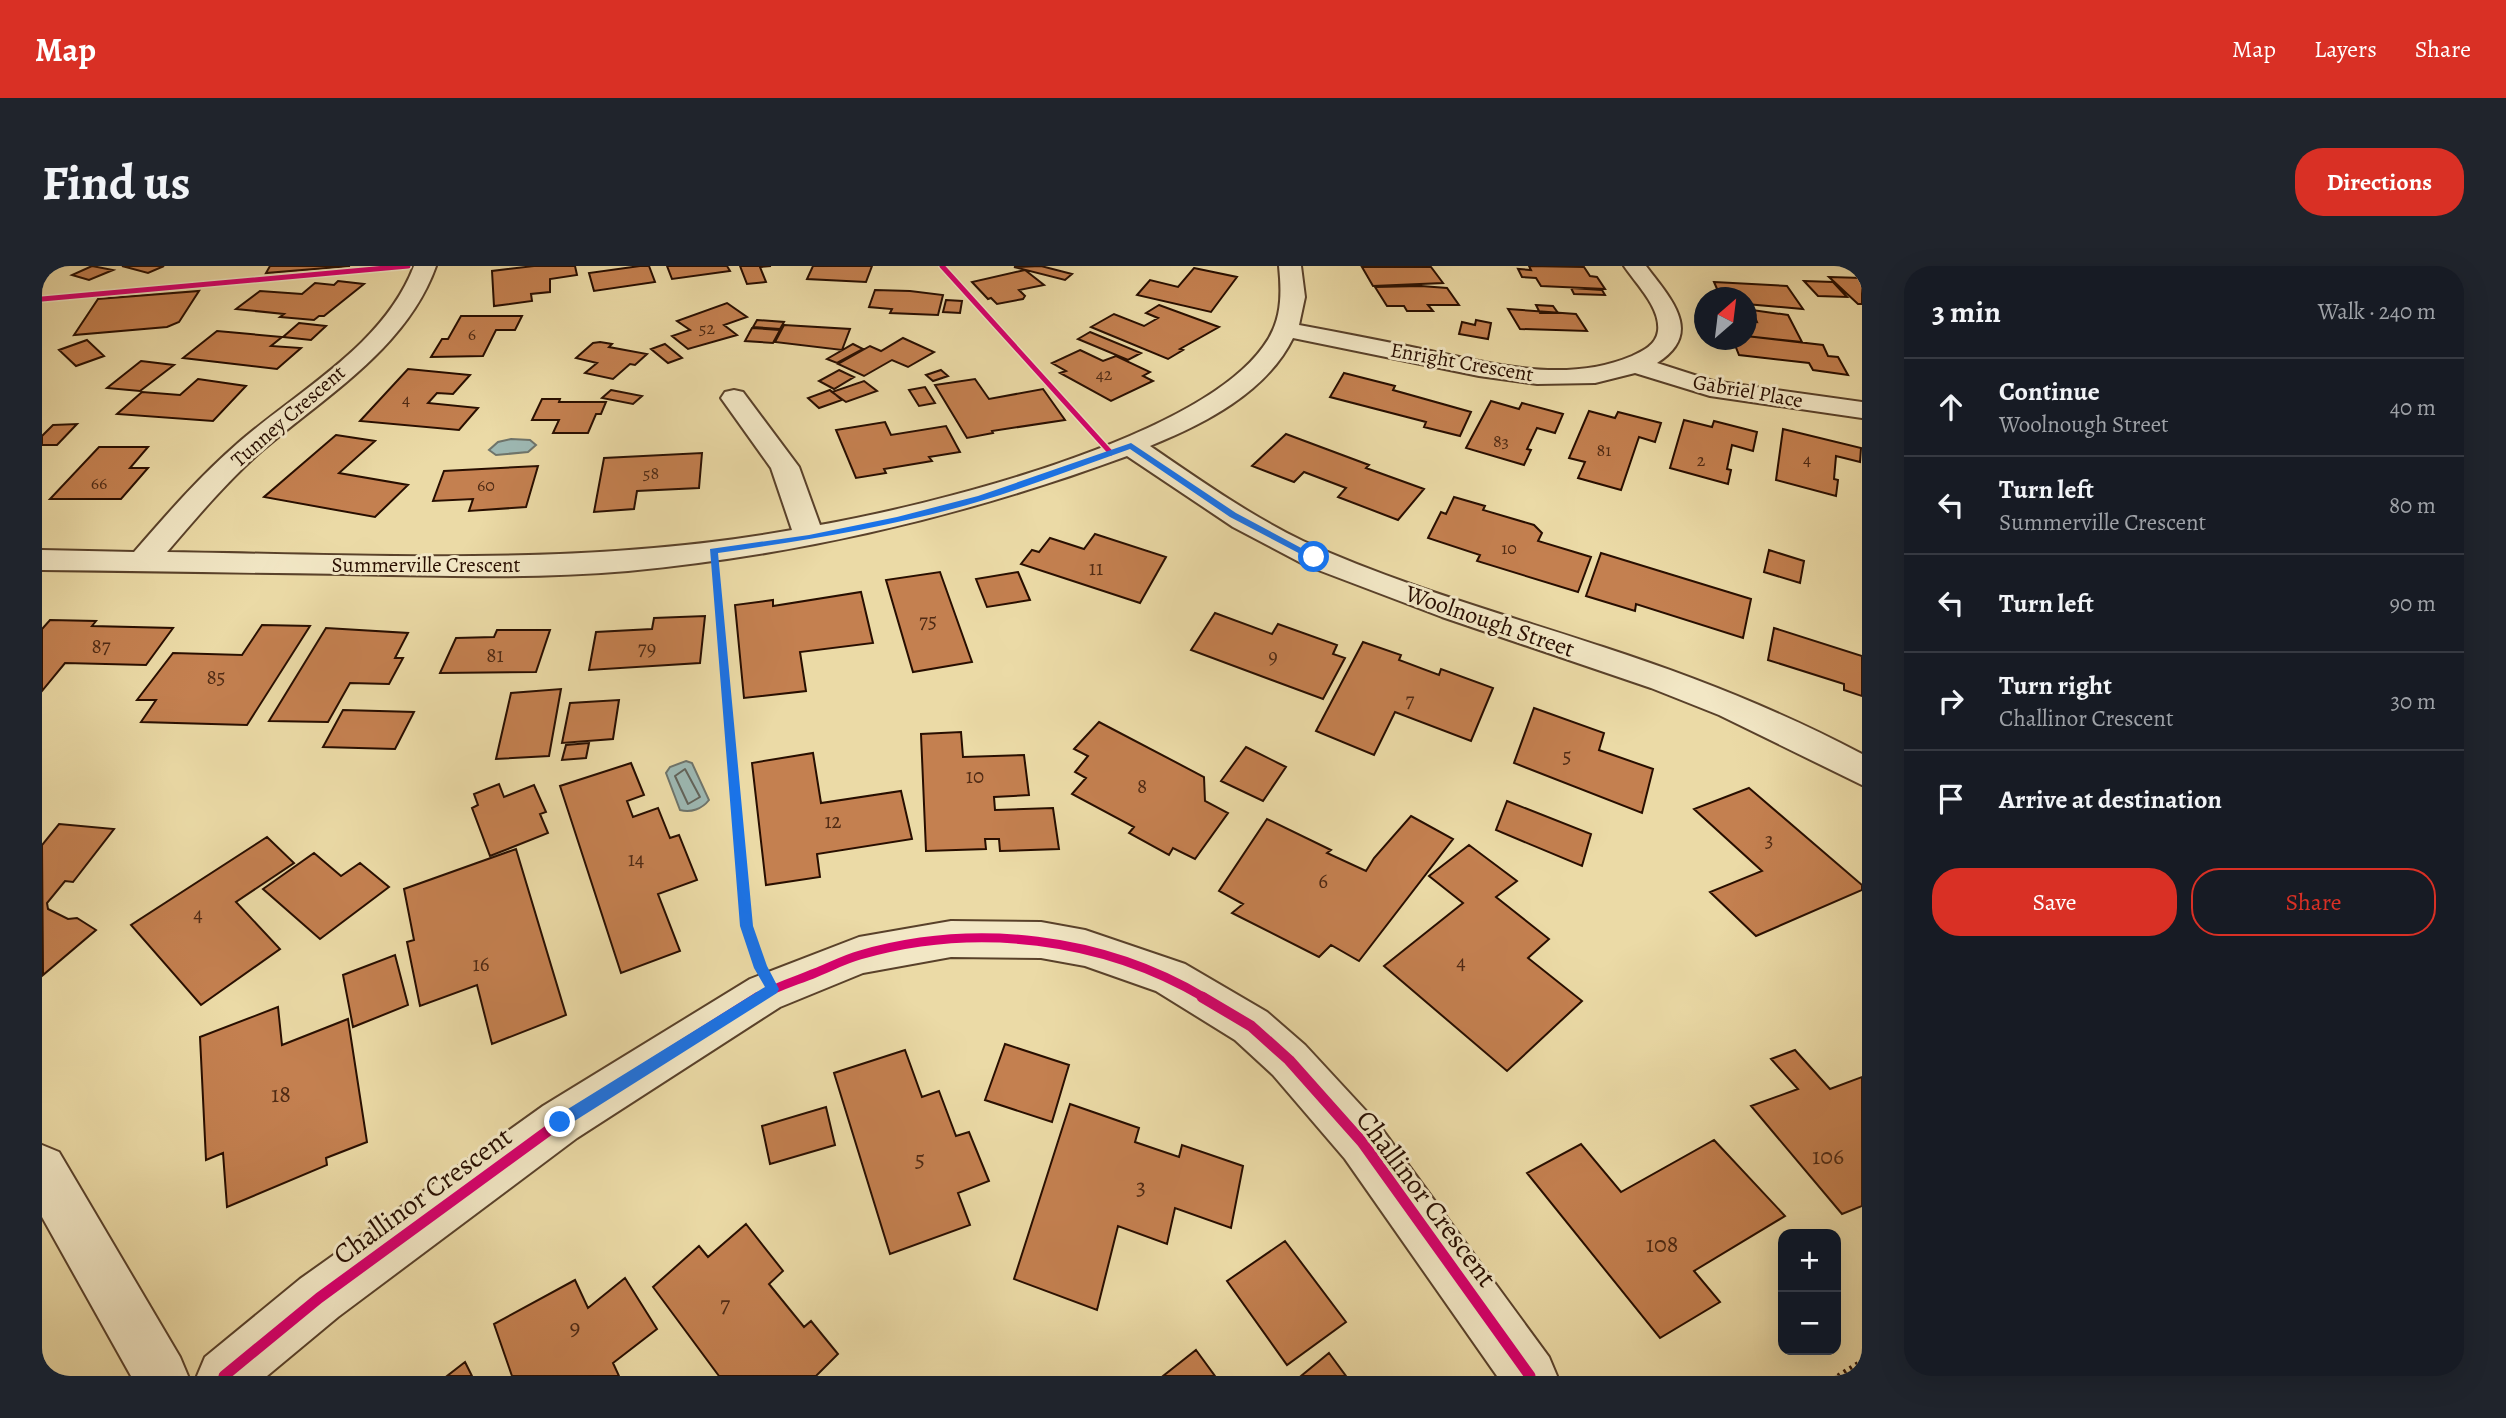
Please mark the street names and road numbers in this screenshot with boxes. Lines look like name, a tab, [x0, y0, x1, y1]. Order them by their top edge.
street label: Enright Crescent	[1388, 336, 1536, 388]
street label: Tunney Crescent	[225, 358, 351, 473]
street label: Gabriel Place	[1691, 368, 1805, 414]
street label: Summerville Crescent	[331, 551, 521, 579]
street label: Woolnough Street	[1400, 577, 1579, 665]
street label: Challinor Crescent	[1347, 1102, 1505, 1295]
street label: Challinor Crescent	[325, 1118, 520, 1274]

